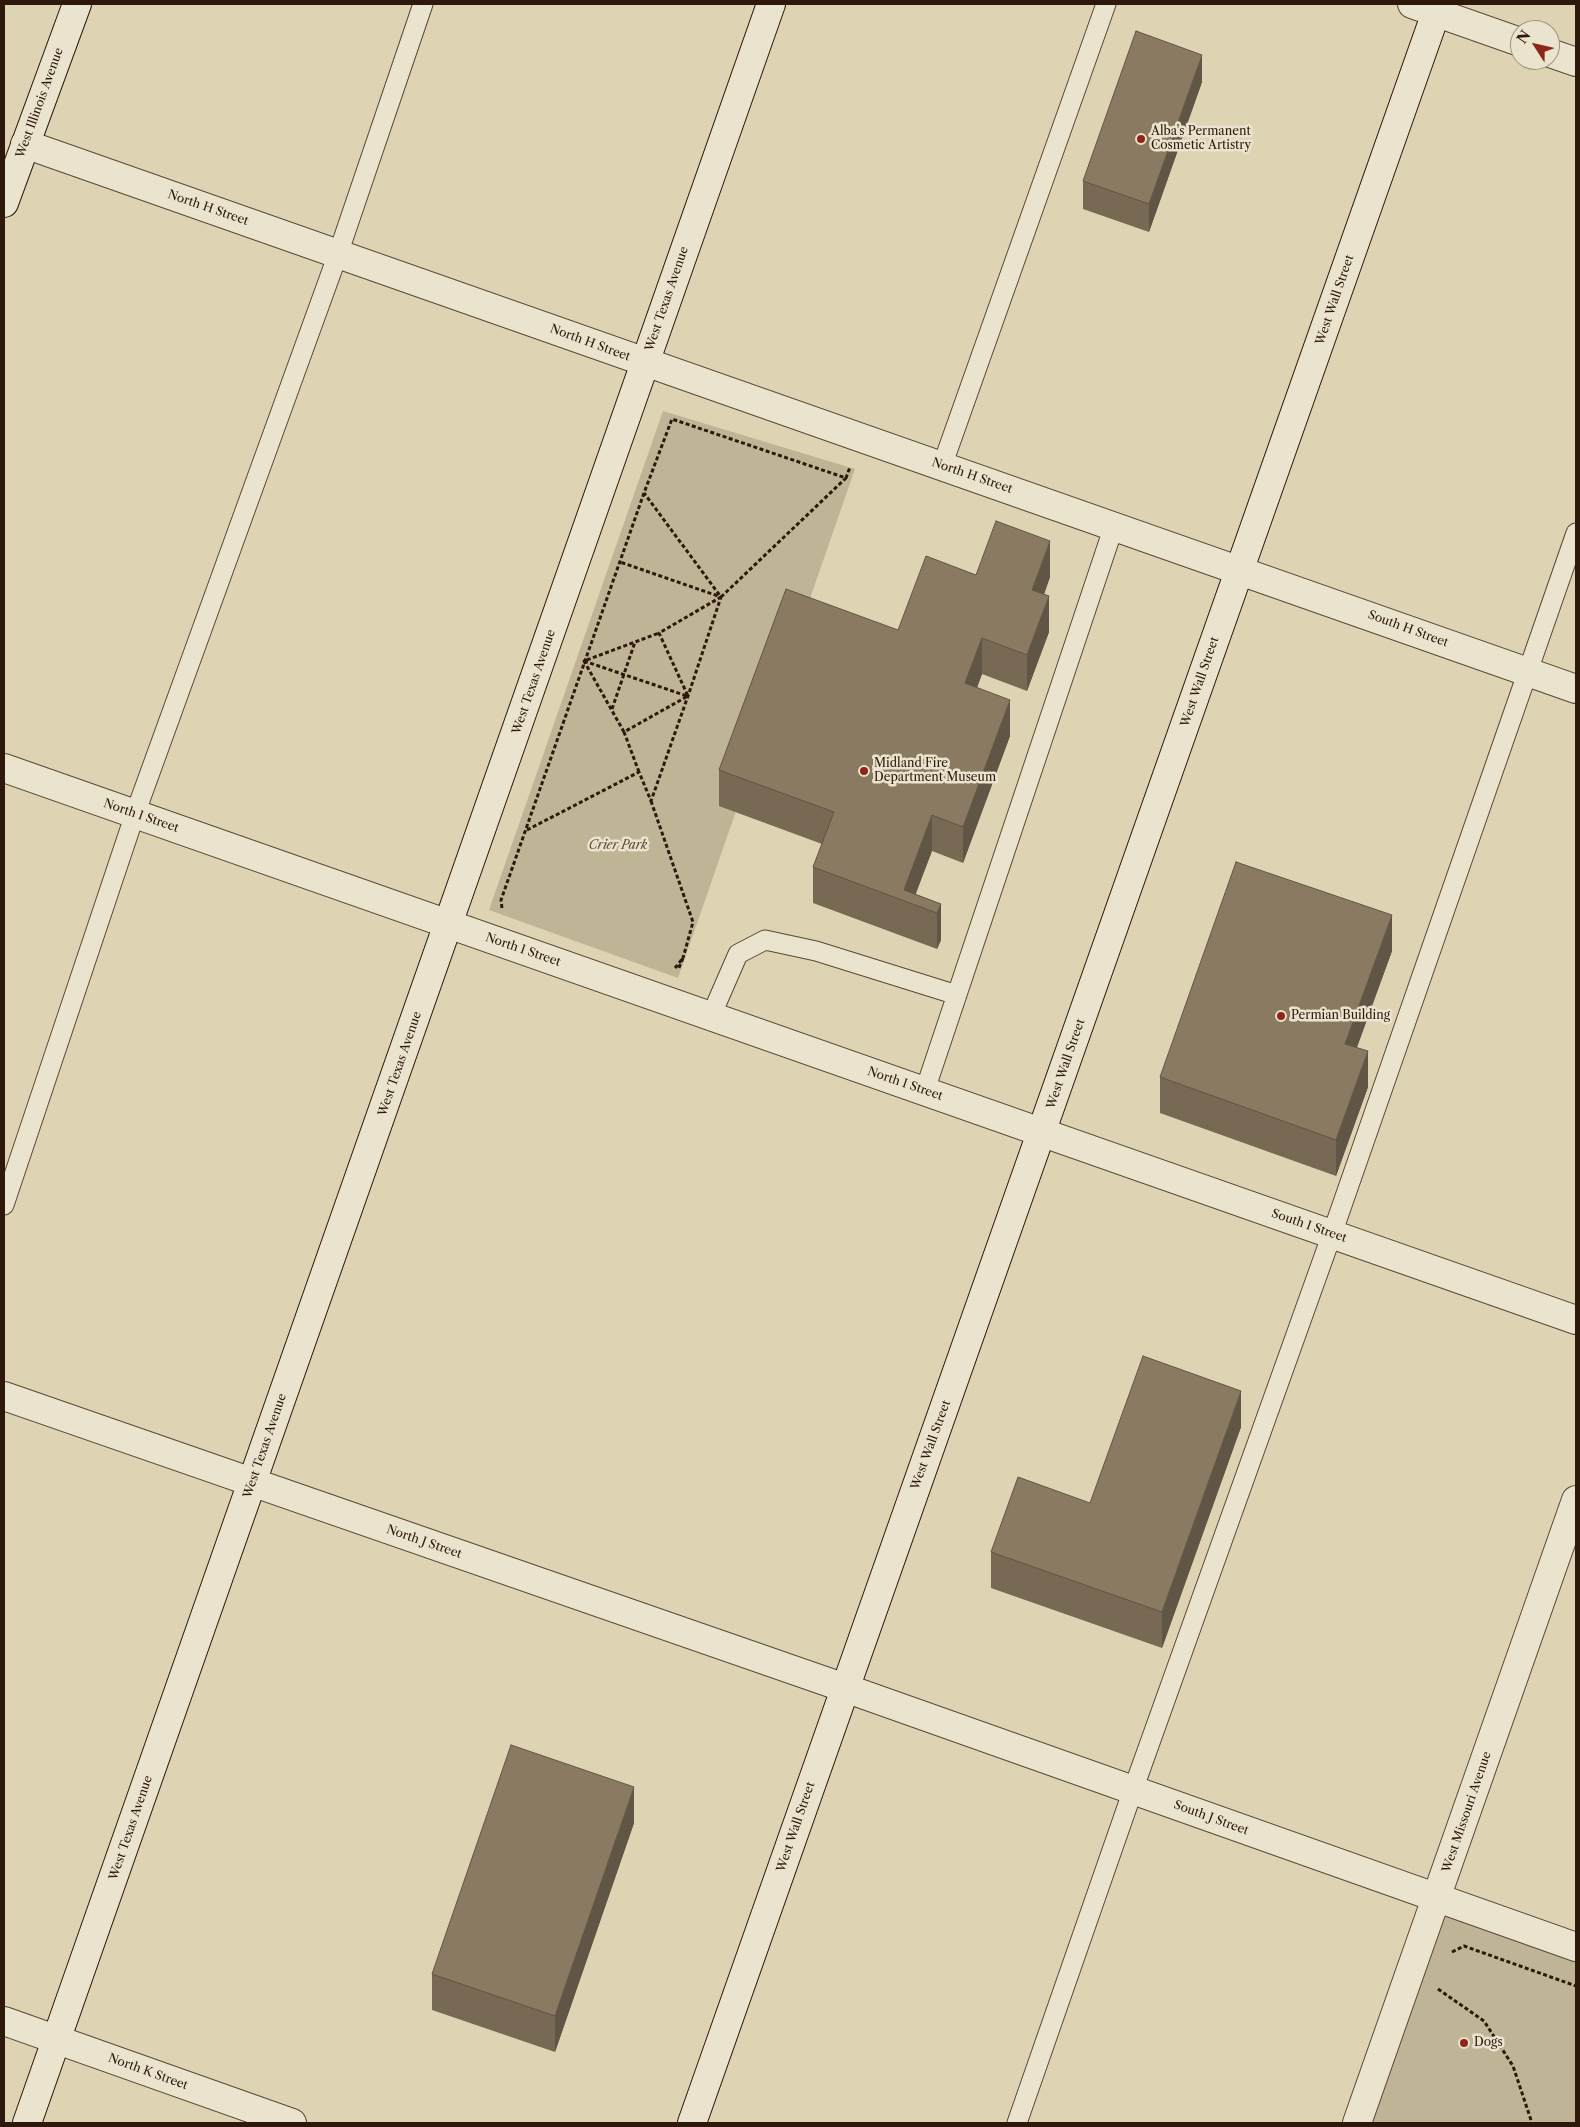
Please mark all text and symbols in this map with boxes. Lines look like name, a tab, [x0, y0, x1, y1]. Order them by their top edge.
north arrow	[1510, 20, 1560, 70]
text: N	[1513, 27, 1534, 47]
street label: West Illinois Avenue	[13, 46, 67, 160]
place label: Alba's Permanent Cosmetic Artistry	[1151, 125, 1251, 153]
marker: Alba's Permanent Cosmetic Artistry	[1135, 133, 1147, 145]
street label: North H Street	[166, 187, 250, 229]
street label: West Texas Avenue	[642, 245, 692, 353]
street label: West Wall Street	[1313, 253, 1357, 347]
street label: North H Street	[548, 322, 632, 364]
street label: North H Street	[930, 455, 1014, 497]
street label: South H Street	[1366, 608, 1450, 650]
street label: West Texas Avenue	[509, 628, 559, 736]
street label: West Wall Street	[1178, 635, 1222, 729]
place label: Midland Fire Department Museum	[874, 757, 996, 785]
marker: Midland Fire Department Museum	[858, 765, 870, 777]
street label: North I Street	[101, 796, 181, 836]
park label: Crier Park	[589, 839, 647, 853]
street label: North I Street	[483, 930, 563, 970]
place label: Permian Building	[1291, 1009, 1390, 1023]
street label: West Texas Avenue	[375, 1010, 425, 1118]
marker: Permian Building	[1275, 1010, 1287, 1022]
street label: West Wall Street	[1044, 1017, 1088, 1111]
street label: North I Street	[865, 1064, 945, 1104]
street label: South I Street	[1269, 1206, 1349, 1246]
street label: West Texas Avenue	[240, 1392, 290, 1500]
street label: West Wall Street	[908, 1398, 954, 1492]
street label: North J Street	[385, 1522, 463, 1562]
street label: West Missouri Avenue	[1440, 1750, 1494, 1874]
street label: West Texas Avenue	[106, 1774, 156, 1882]
street label: West Wall Street	[774, 1780, 818, 1874]
street label: South J Street	[1172, 1798, 1250, 1838]
place label: Dogs	[1474, 2036, 1503, 2050]
marker: Dogs	[1458, 2037, 1470, 2049]
street label: North K Street	[106, 2051, 190, 2093]

